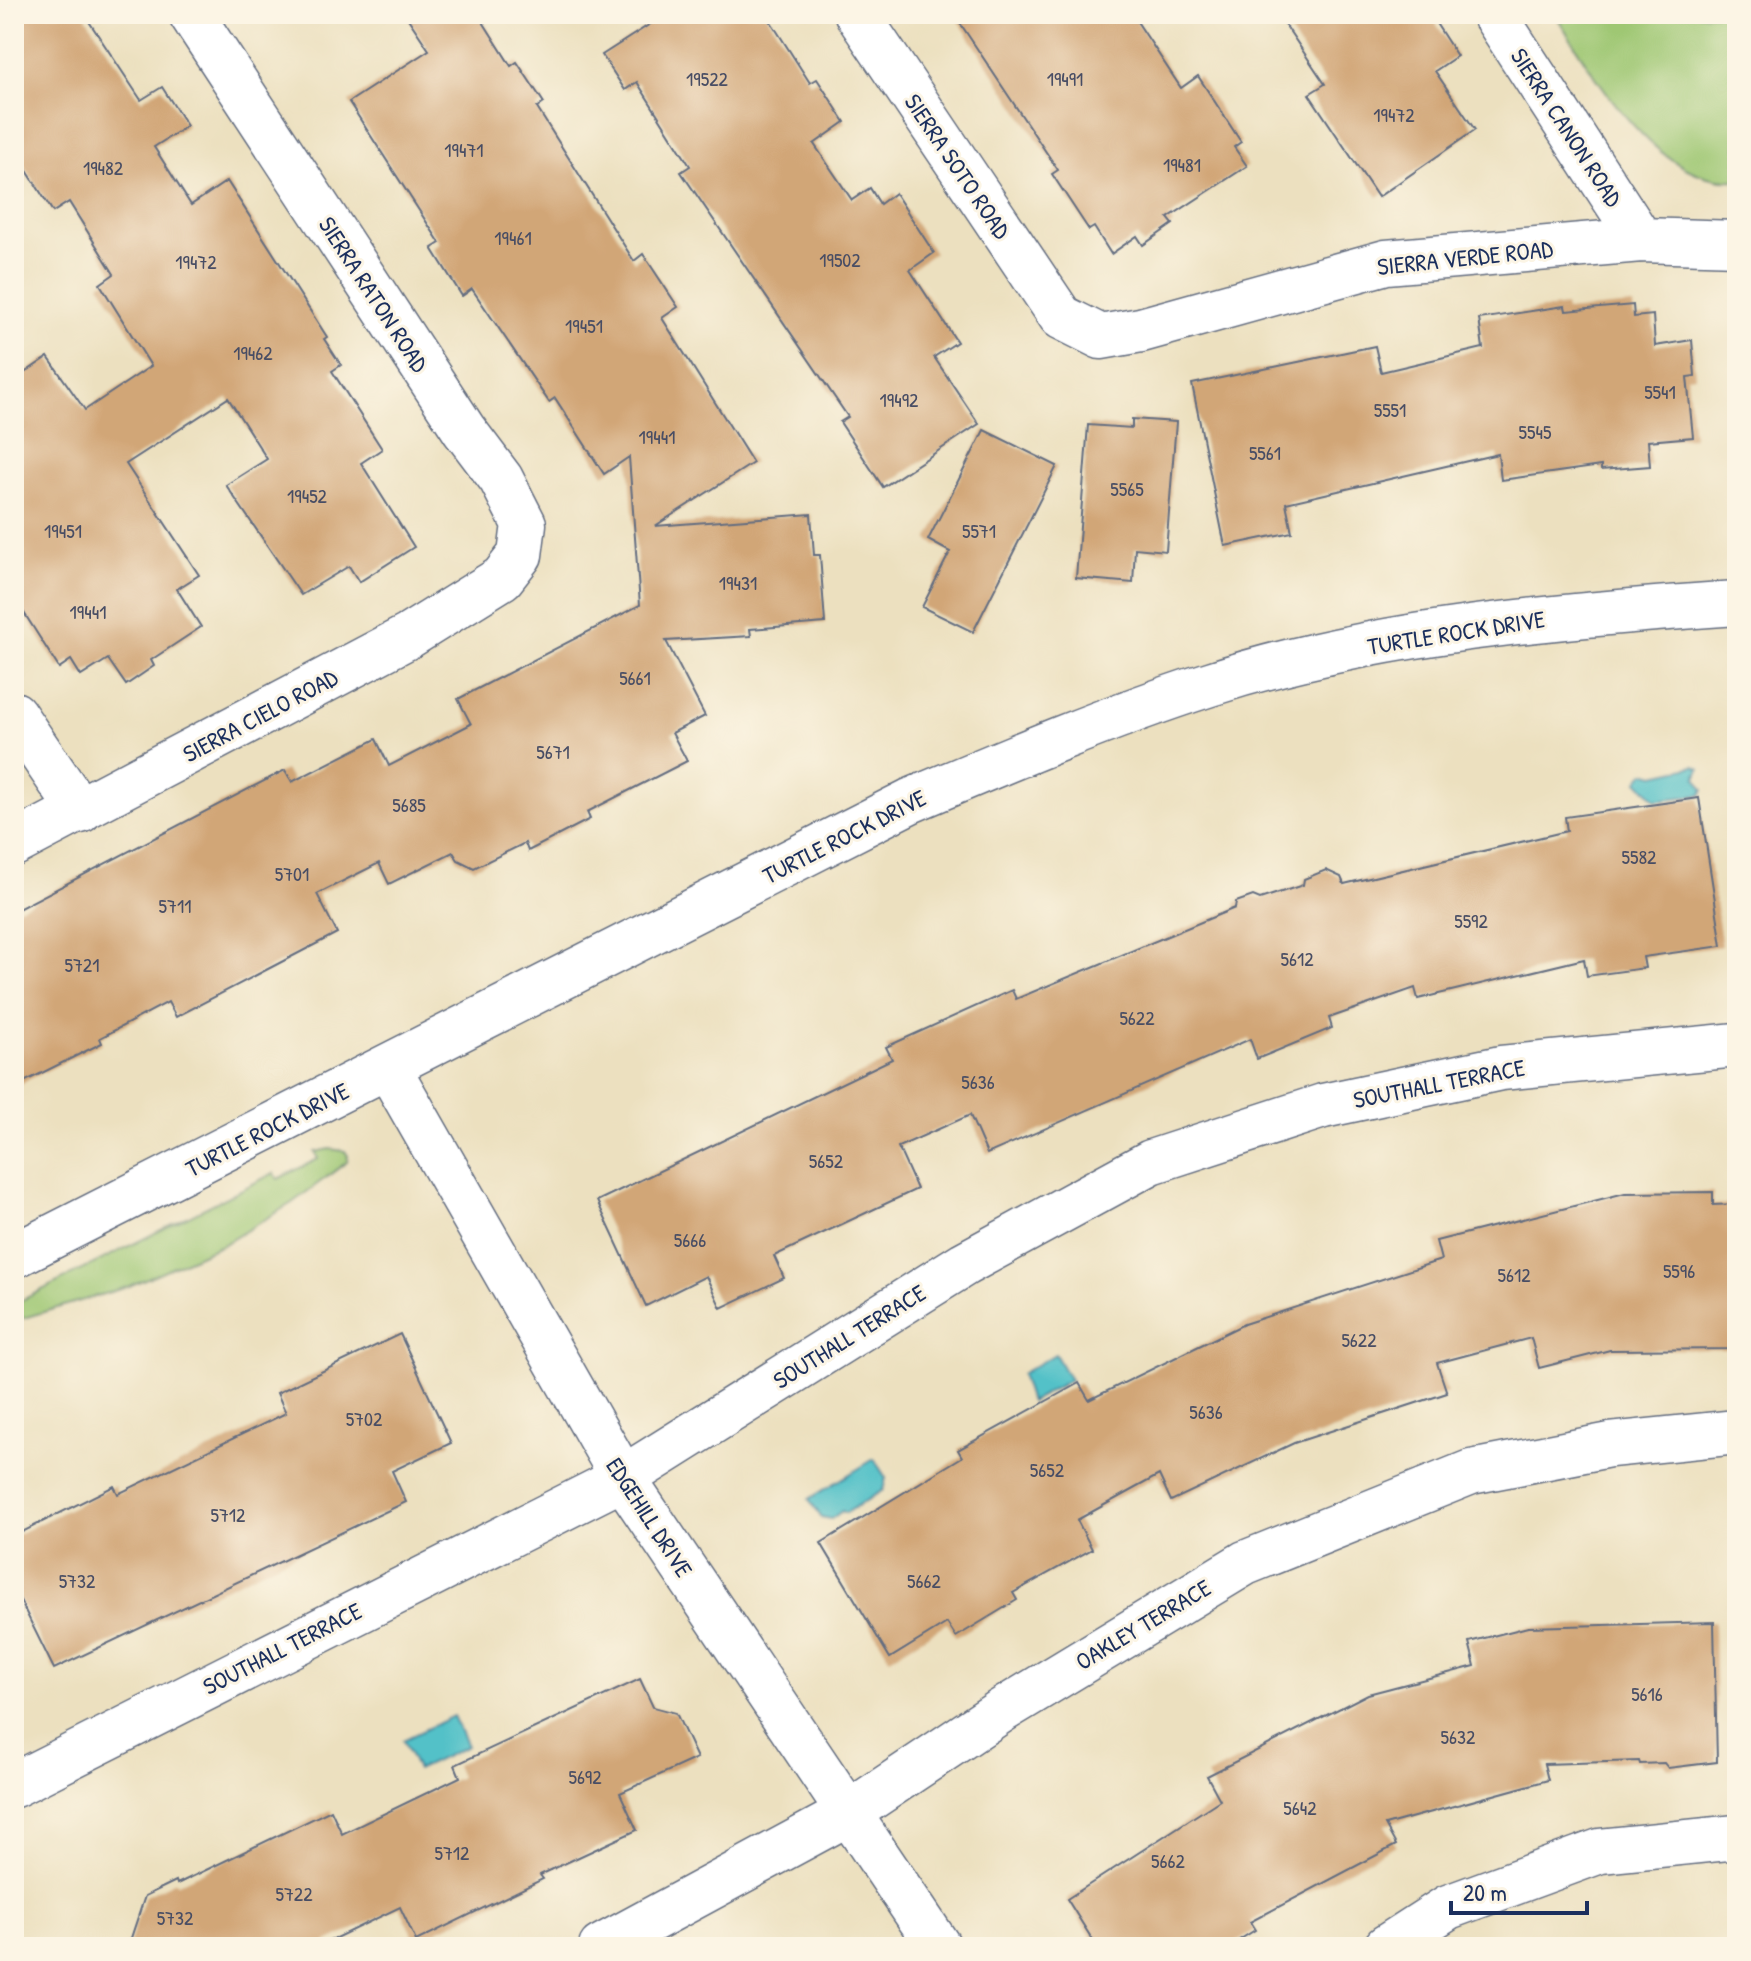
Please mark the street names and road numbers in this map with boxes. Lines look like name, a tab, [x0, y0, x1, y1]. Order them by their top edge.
street label: SIERRA CANON ROAD	[1504, 42, 1631, 213]
street label: SIERRA SOTO ROAD	[898, 87, 1019, 245]
street label: SIERRA RATON ROAD	[312, 210, 437, 378]
street label: SIERRA VERDE ROAD	[1376, 232, 1555, 282]
street label: TURTLE ROCK DRIVE	[1365, 602, 1547, 662]
street label: SIERRA CIELO ROAD	[177, 660, 343, 769]
street label: TURTLE ROCK DRIVE	[757, 781, 931, 891]
street label: SOUTHALL TERRACE	[1350, 1051, 1528, 1115]
street label: TURTLE ROCK DRIVE	[180, 1074, 354, 1184]
street label: SOUTHALL TERRACE	[767, 1276, 932, 1396]
street label: EDGEHILL DRIVE	[599, 1451, 701, 1583]
street label: OAKLEY TERRACE	[1069, 1571, 1217, 1677]
street label: SOUTHALL TERRACE	[197, 1594, 367, 1702]

